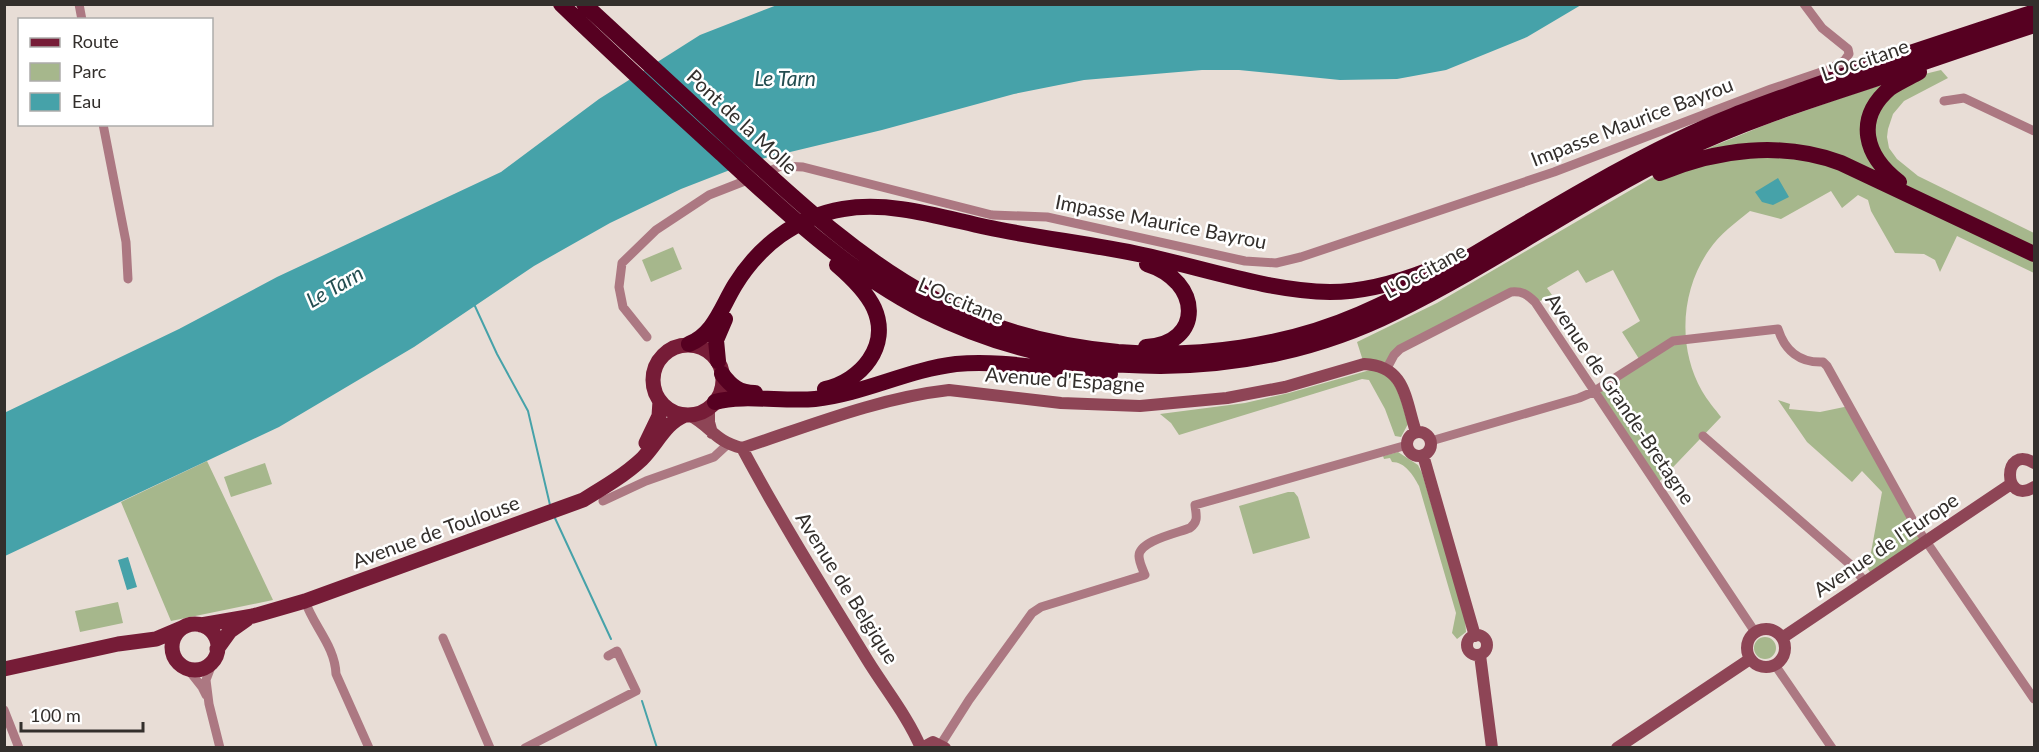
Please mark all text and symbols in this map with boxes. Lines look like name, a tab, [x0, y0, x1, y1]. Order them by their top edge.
legend	[18, 18, 213, 126]
text: Route	[72, 30, 119, 52]
street label: L'Occitane	[1818, 33, 1912, 85]
text: Parc	[72, 60, 107, 82]
street label: Pont de la Molle	[682, 64, 803, 179]
water label: Le Tarn	[754, 65, 816, 90]
street label: Impasse Maurice Bayrou	[1527, 71, 1736, 171]
text: Eau	[72, 90, 101, 112]
street label: Impasse Maurice Bayrou	[1054, 189, 1269, 253]
street label: L'Occitane	[1379, 238, 1470, 303]
water label: Le Tarn	[301, 259, 367, 312]
street label: L'Occitane	[915, 271, 1008, 329]
street label: Avenue de Grande-Bretagne	[1541, 288, 1701, 509]
street label: Avenue d'Espagne	[984, 361, 1146, 397]
street label: Avenue de l'Europe	[1809, 487, 1962, 601]
street label: Avenue de Toulouse	[349, 490, 522, 572]
street label: Avenue de Belgique	[791, 507, 904, 668]
scale bar	[21, 695, 142, 733]
text: 100 m	[30, 704, 81, 726]

